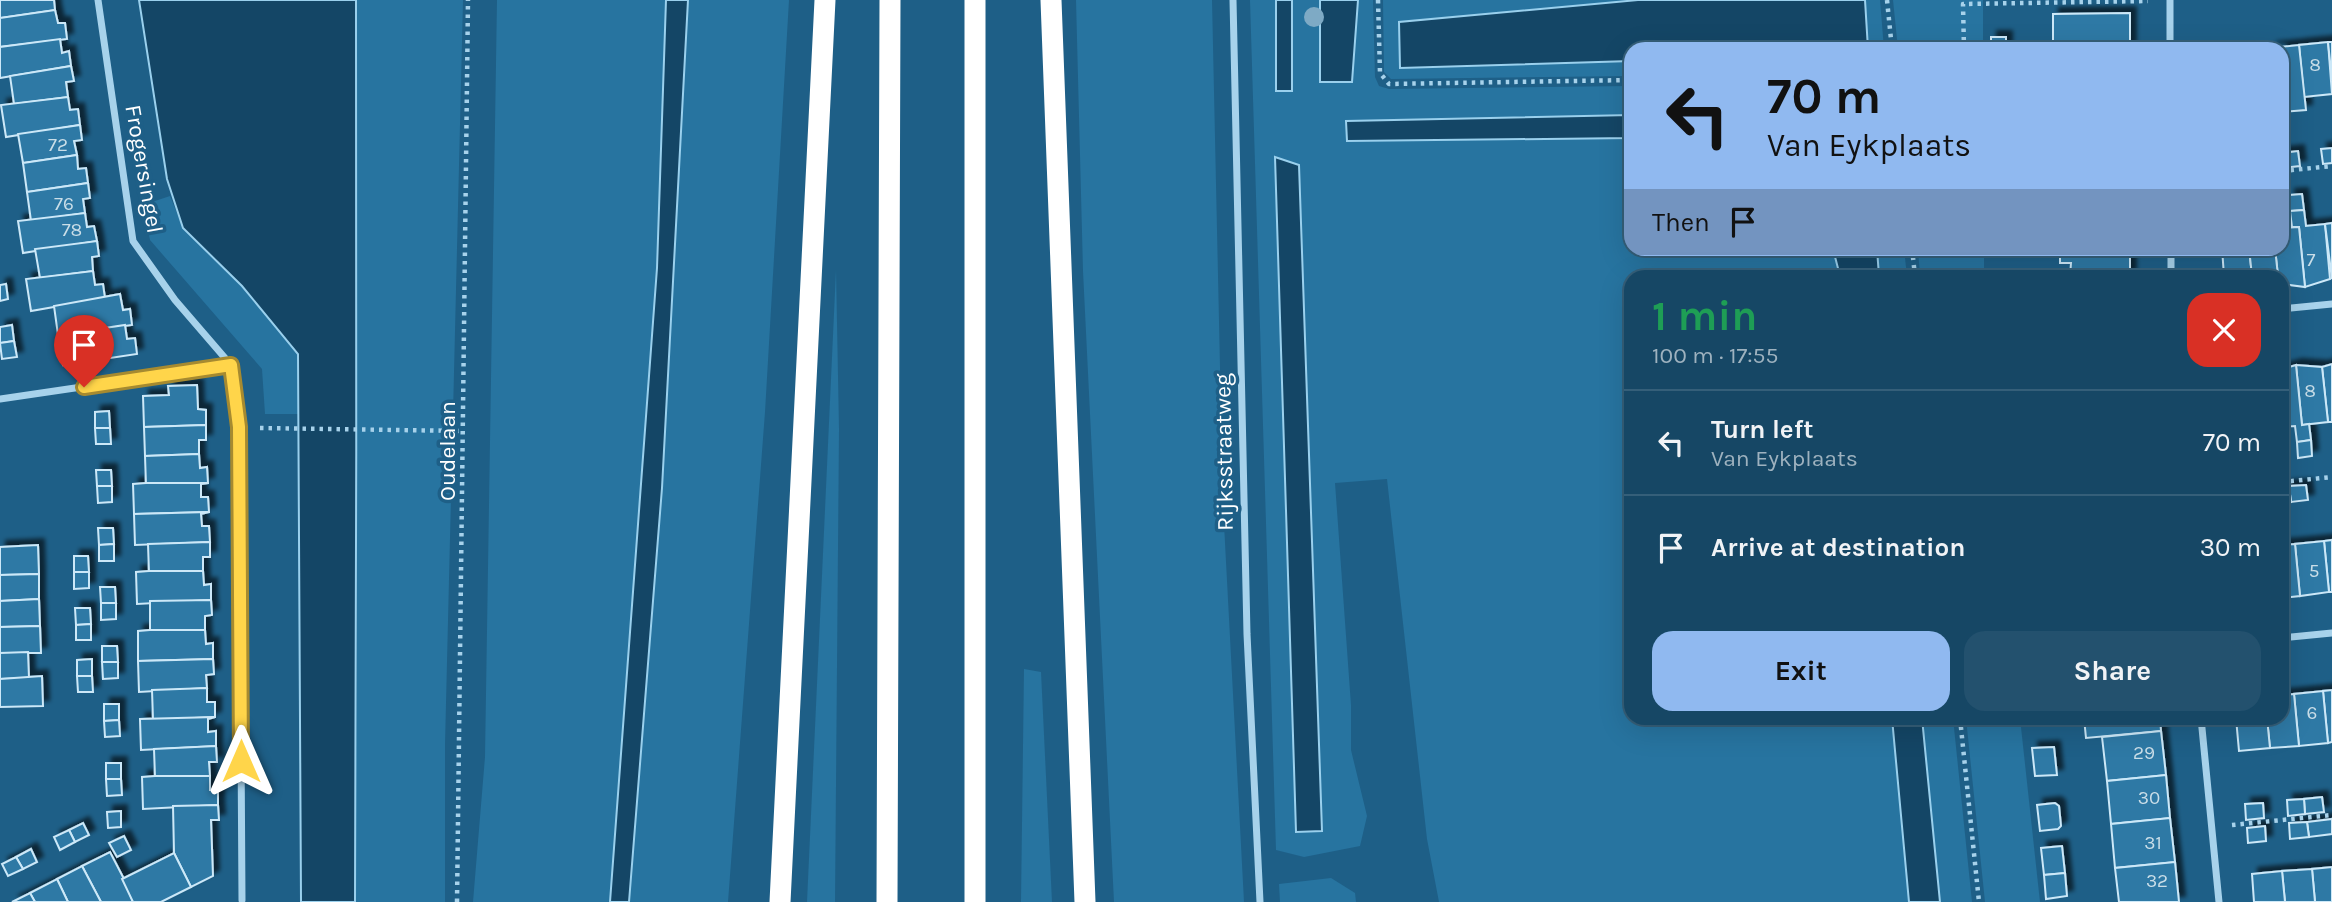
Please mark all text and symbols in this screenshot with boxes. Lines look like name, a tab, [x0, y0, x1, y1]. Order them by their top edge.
house number: 8	[2309, 54, 2321, 76]
text: 70 m	[1767, 68, 1881, 125]
icon: left	[1652, 70, 1743, 161]
street label: Frogersingel	[119, 103, 169, 235]
text: Van Eykplaats	[1767, 127, 1971, 164]
house number: 72	[48, 134, 68, 156]
house number: 76	[54, 193, 74, 215]
icon: arrive	[1724, 203, 1762, 241]
text: Then	[1652, 207, 1710, 238]
house number: 78	[62, 219, 82, 241]
house number: 7	[2307, 249, 2316, 271]
text: 1 min	[1652, 291, 1757, 341]
button: close	[2187, 293, 2261, 367]
pin	[54, 315, 114, 387]
icon: arrive	[65, 326, 103, 364]
text: 100 m · 17:55	[1652, 342, 1779, 369]
street label: Rijksstraatweg	[1209, 373, 1239, 531]
house number: 8	[2304, 380, 2316, 402]
street label: Oudelaan	[434, 401, 461, 501]
text: Turn left	[1711, 414, 1813, 445]
icon: left	[1652, 424, 1690, 462]
text: 70 m	[2203, 427, 2261, 458]
text: Van Eykplaats	[1711, 445, 1858, 472]
icon: arrive	[1652, 529, 1690, 567]
text: Arrive at destination	[1711, 532, 1965, 563]
text: 30 m	[2200, 532, 2261, 563]
house number: 5	[2309, 560, 2319, 582]
button: Exit	[1652, 631, 1950, 711]
button: Share	[1964, 631, 2261, 711]
house number: 6	[2307, 702, 2317, 724]
position arrow	[204, 724, 278, 798]
house number: 29	[2133, 742, 2155, 764]
house number: 30	[2138, 787, 2160, 809]
house number: 31	[2144, 832, 2162, 854]
house number: 32	[2146, 870, 2168, 892]

